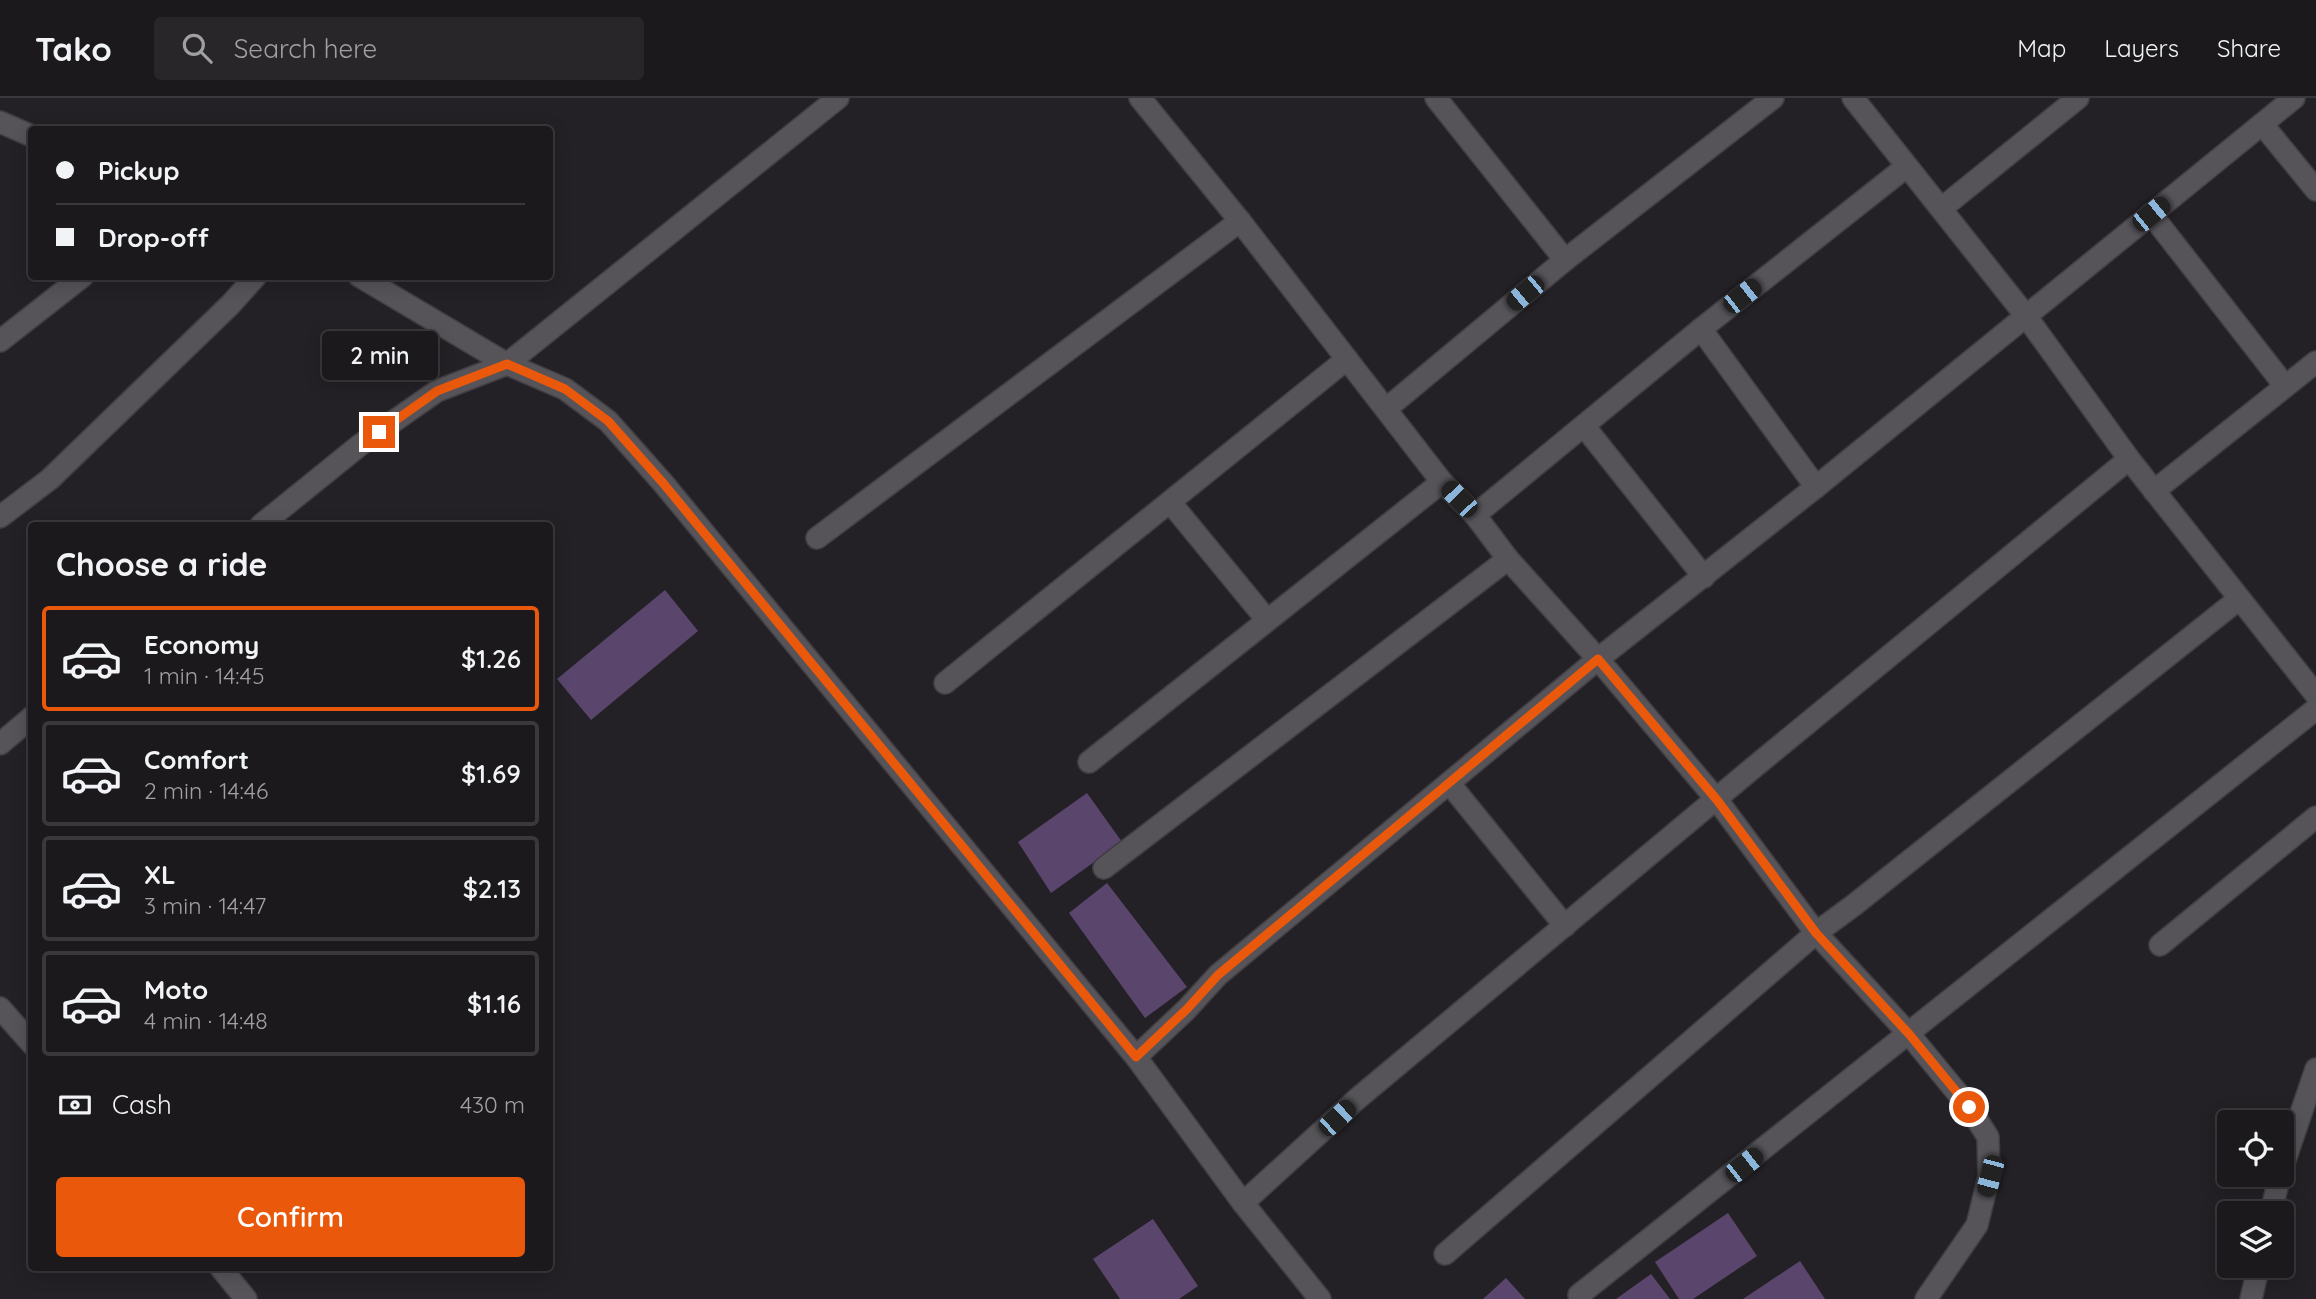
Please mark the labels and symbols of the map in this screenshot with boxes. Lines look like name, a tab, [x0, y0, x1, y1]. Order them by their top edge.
car	[2129, 193, 2174, 235]
car	[1503, 271, 1548, 315]
car	[1719, 275, 1766, 317]
callout: 2 min	[321, 330, 437, 380]
route end	[363, 416, 395, 448]
car	[1437, 477, 1482, 521]
route start	[1953, 1091, 1985, 1123]
car	[1315, 1096, 1360, 1140]
car	[1721, 1144, 1768, 1186]
car	[1975, 1153, 2006, 1199]

